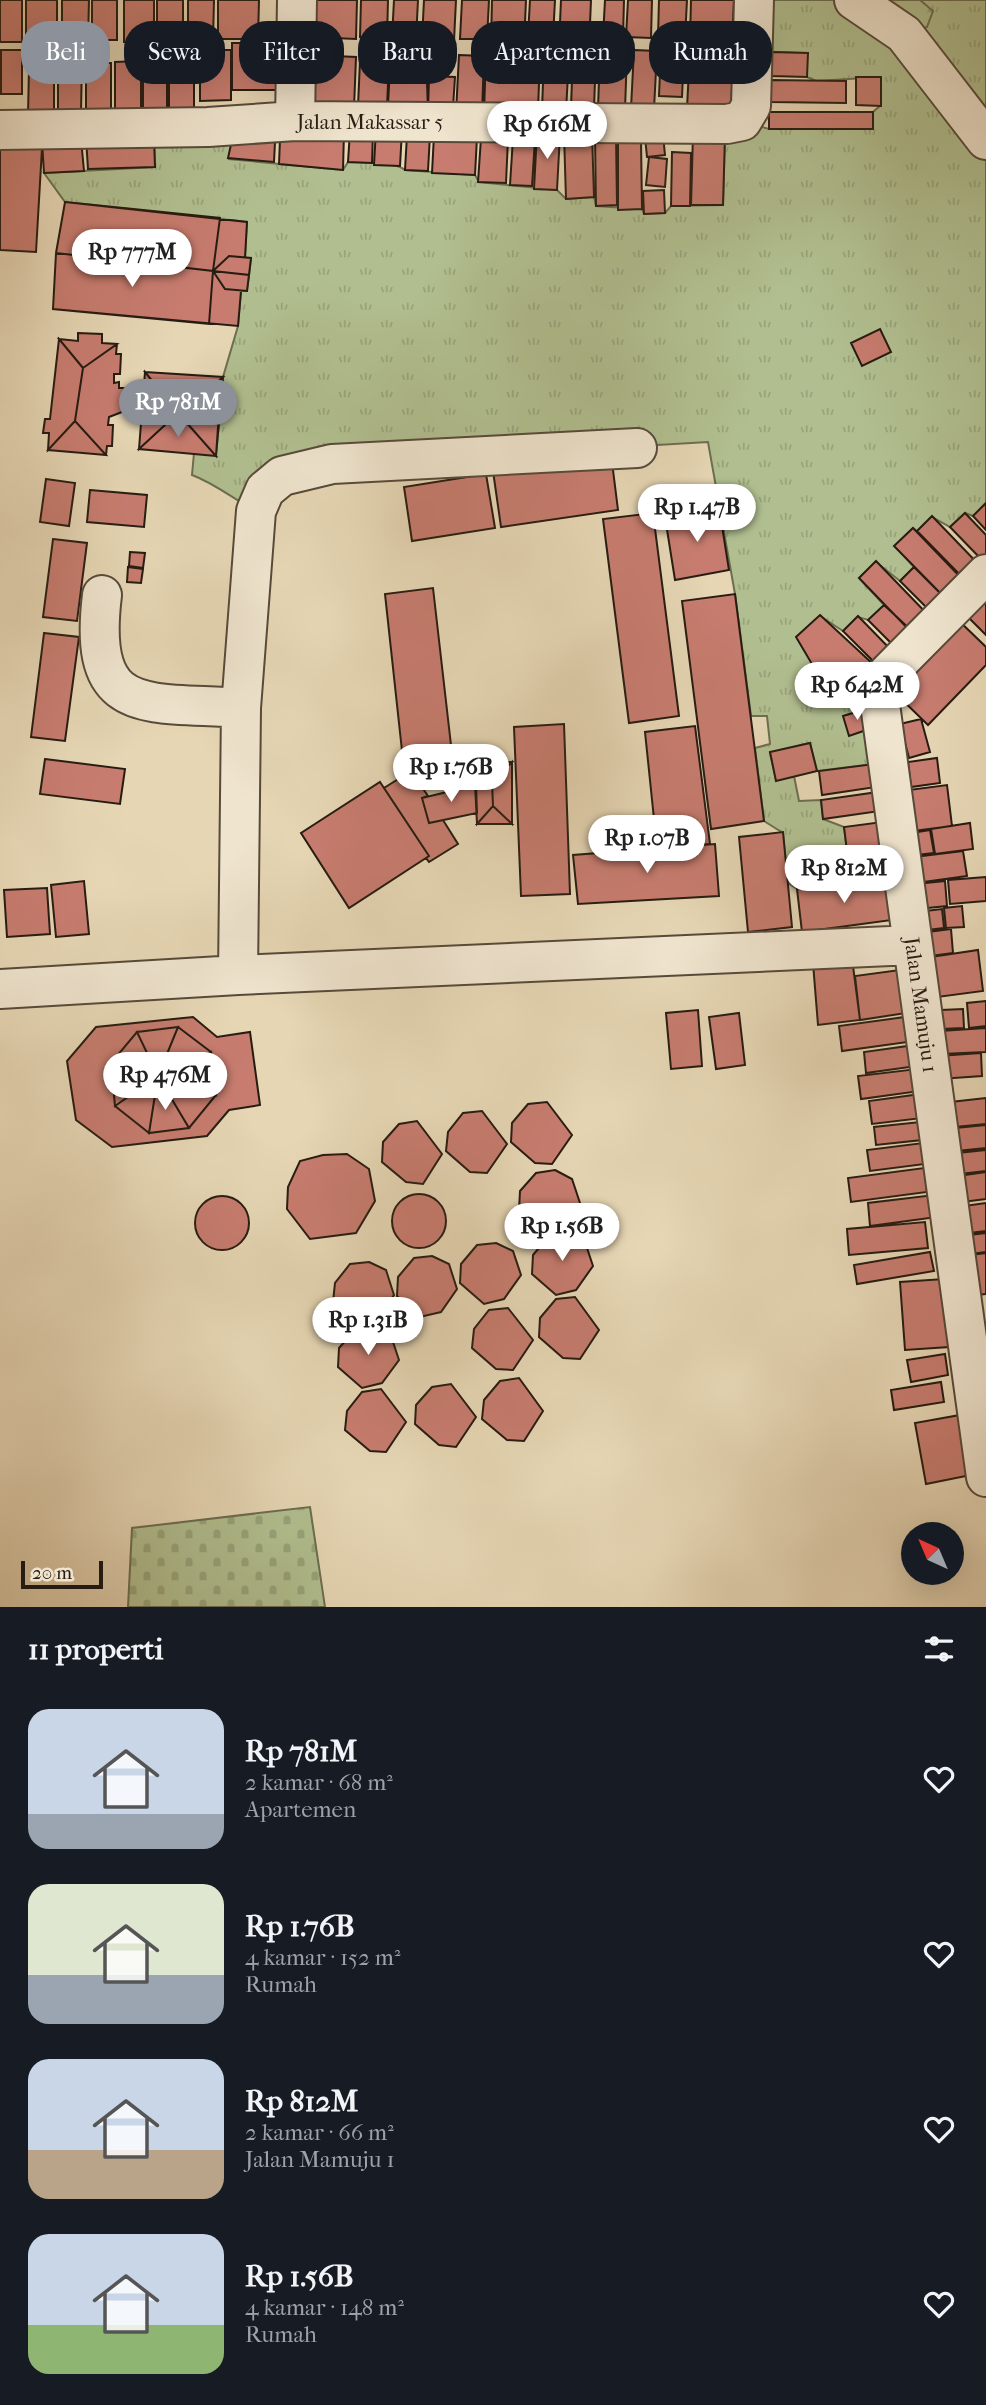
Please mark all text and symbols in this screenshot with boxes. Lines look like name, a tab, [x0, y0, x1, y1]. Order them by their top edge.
chip: Beli	[21, 21, 110, 84]
chip: Sewa	[124, 21, 225, 84]
chip: Filter	[239, 21, 344, 84]
chip: Baru	[358, 21, 457, 84]
chip: Apartemen	[471, 21, 635, 84]
chip: Rumah	[649, 21, 772, 84]
pin: Rp 616M	[482, 102, 612, 161]
street label: Jalan Makassar 5	[295, 110, 443, 134]
text: Rp 616M	[503, 110, 591, 137]
pin: Rp 777M	[67, 230, 197, 289]
text: Rp 777M	[88, 238, 176, 265]
pin: Rp 781M	[113, 380, 243, 439]
text: Rp 781M	[135, 388, 221, 415]
pin: Rp 1.47B	[625, 484, 769, 544]
text: Rp 1.47B	[654, 493, 740, 520]
pin: Rp 642M	[792, 662, 922, 722]
text: Rp 642M	[811, 671, 903, 698]
pin: Rp 1.76B	[379, 744, 523, 804]
text: Rp 1.76B	[409, 753, 493, 780]
pin: Rp 1.07B	[575, 816, 719, 875]
text: Rp 1.07B	[604, 824, 690, 851]
pin: Rp 812M	[779, 846, 909, 905]
text: Rp 812M	[801, 854, 887, 881]
street label: Jalan Mamuju 1	[899, 934, 942, 1074]
pin: Rp 476M	[100, 1052, 230, 1112]
text: Rp 476M	[119, 1061, 211, 1088]
pin: Rp 1.56B	[490, 1204, 634, 1263]
text: Rp 1.56B	[520, 1212, 604, 1239]
pin: Rp 1.31B	[296, 1298, 440, 1357]
text: Rp 1.31B	[328, 1306, 408, 1333]
north arrow	[901, 1522, 964, 1586]
map controls	[901, 1522, 964, 1585]
scale bar	[21, 1558, 103, 1590]
text: 20 m	[32, 1562, 72, 1584]
icon: filters	[920, 1630, 958, 1668]
text: 11 properti	[28, 1632, 163, 1667]
text: Rp 781M	[245, 1734, 357, 1769]
icon: home	[84, 1737, 168, 1821]
icon: heart	[920, 1760, 958, 1798]
text: 2 kamar · 68 m²	[245, 1769, 393, 1796]
text: Apartemen	[245, 1796, 356, 1823]
text: Rp 1.76B	[245, 1909, 354, 1944]
icon: home	[84, 1912, 168, 1996]
icon: heart	[920, 1935, 958, 1973]
text: 4 kamar · 152 m²	[245, 1944, 400, 1971]
text: Rumah	[245, 1971, 317, 1998]
text: Rp 812M	[245, 2084, 358, 2119]
icon: home	[84, 2087, 168, 2171]
icon: heart	[920, 2110, 958, 2148]
text: 2 kamar · 66 m²	[245, 2119, 394, 2146]
text: Jalan Mamuju 1	[245, 2146, 395, 2173]
text: Rp 1.56B	[245, 2259, 353, 2294]
icon: home	[84, 2262, 168, 2346]
icon: heart	[920, 2285, 958, 2323]
text: 4 kamar · 148 m²	[245, 2294, 404, 2321]
text: Rumah	[245, 2321, 317, 2348]

